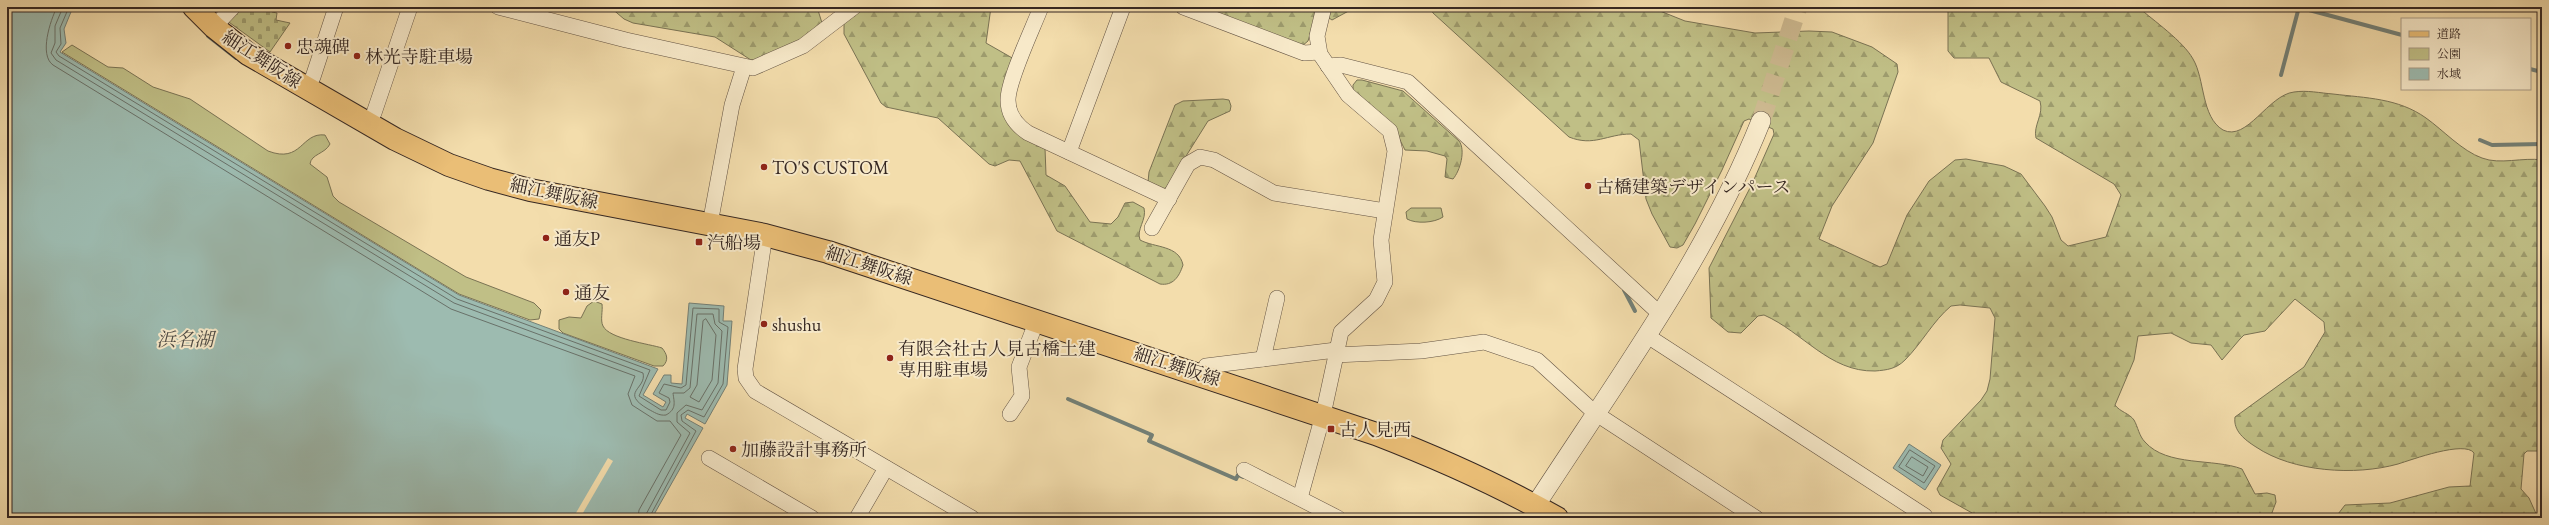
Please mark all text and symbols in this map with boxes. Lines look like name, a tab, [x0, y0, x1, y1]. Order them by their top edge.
legend	[2401, 18, 2531, 90]
street label: 細江舞阪線	[218, 25, 306, 93]
text: 道路	[2437, 26, 2461, 42]
place label: 忠魂碑	[296, 35, 350, 58]
marker: 忠魂碑	[283, 41, 293, 51]
place label: 林光寺駐車場	[365, 45, 473, 68]
text: 公園	[2437, 46, 2461, 62]
marker: 林光寺駐車場	[352, 51, 362, 61]
text: 水域	[2437, 66, 2461, 82]
place label: TO'S CUSTOM	[772, 156, 889, 179]
marker: TO'S CUSTOM	[759, 162, 769, 172]
street label: 細江舞阪線	[508, 172, 600, 214]
place label: 古橋建築デザインパース	[1596, 175, 1791, 198]
marker: 古橋建築デザインパース	[1583, 181, 1593, 191]
place label: 通友P	[554, 227, 600, 250]
place label: 汽船場	[707, 231, 761, 254]
marker: 通友P	[541, 233, 551, 243]
marker: 汽船場	[694, 237, 704, 247]
street label: 細江舞阪線	[823, 240, 915, 290]
place label: 通友	[574, 281, 610, 304]
marker: 通友	[561, 287, 571, 297]
place label: shushu	[772, 313, 822, 336]
marker: shushu	[759, 319, 769, 329]
water label: 浜名湖	[156, 327, 216, 352]
place label: 有限会社古人見古橋土建 専用駐車場	[898, 337, 1096, 381]
street label: 細江舞阪線	[1131, 341, 1223, 391]
marker: 有限会社古人見古橋土建 専用駐車場	[885, 353, 895, 363]
place label: 古人見西	[1339, 418, 1411, 441]
marker: 古人見西	[1326, 424, 1336, 434]
place label: 加藤設計事務所	[741, 438, 867, 461]
marker: 加藤設計事務所	[728, 444, 738, 454]

